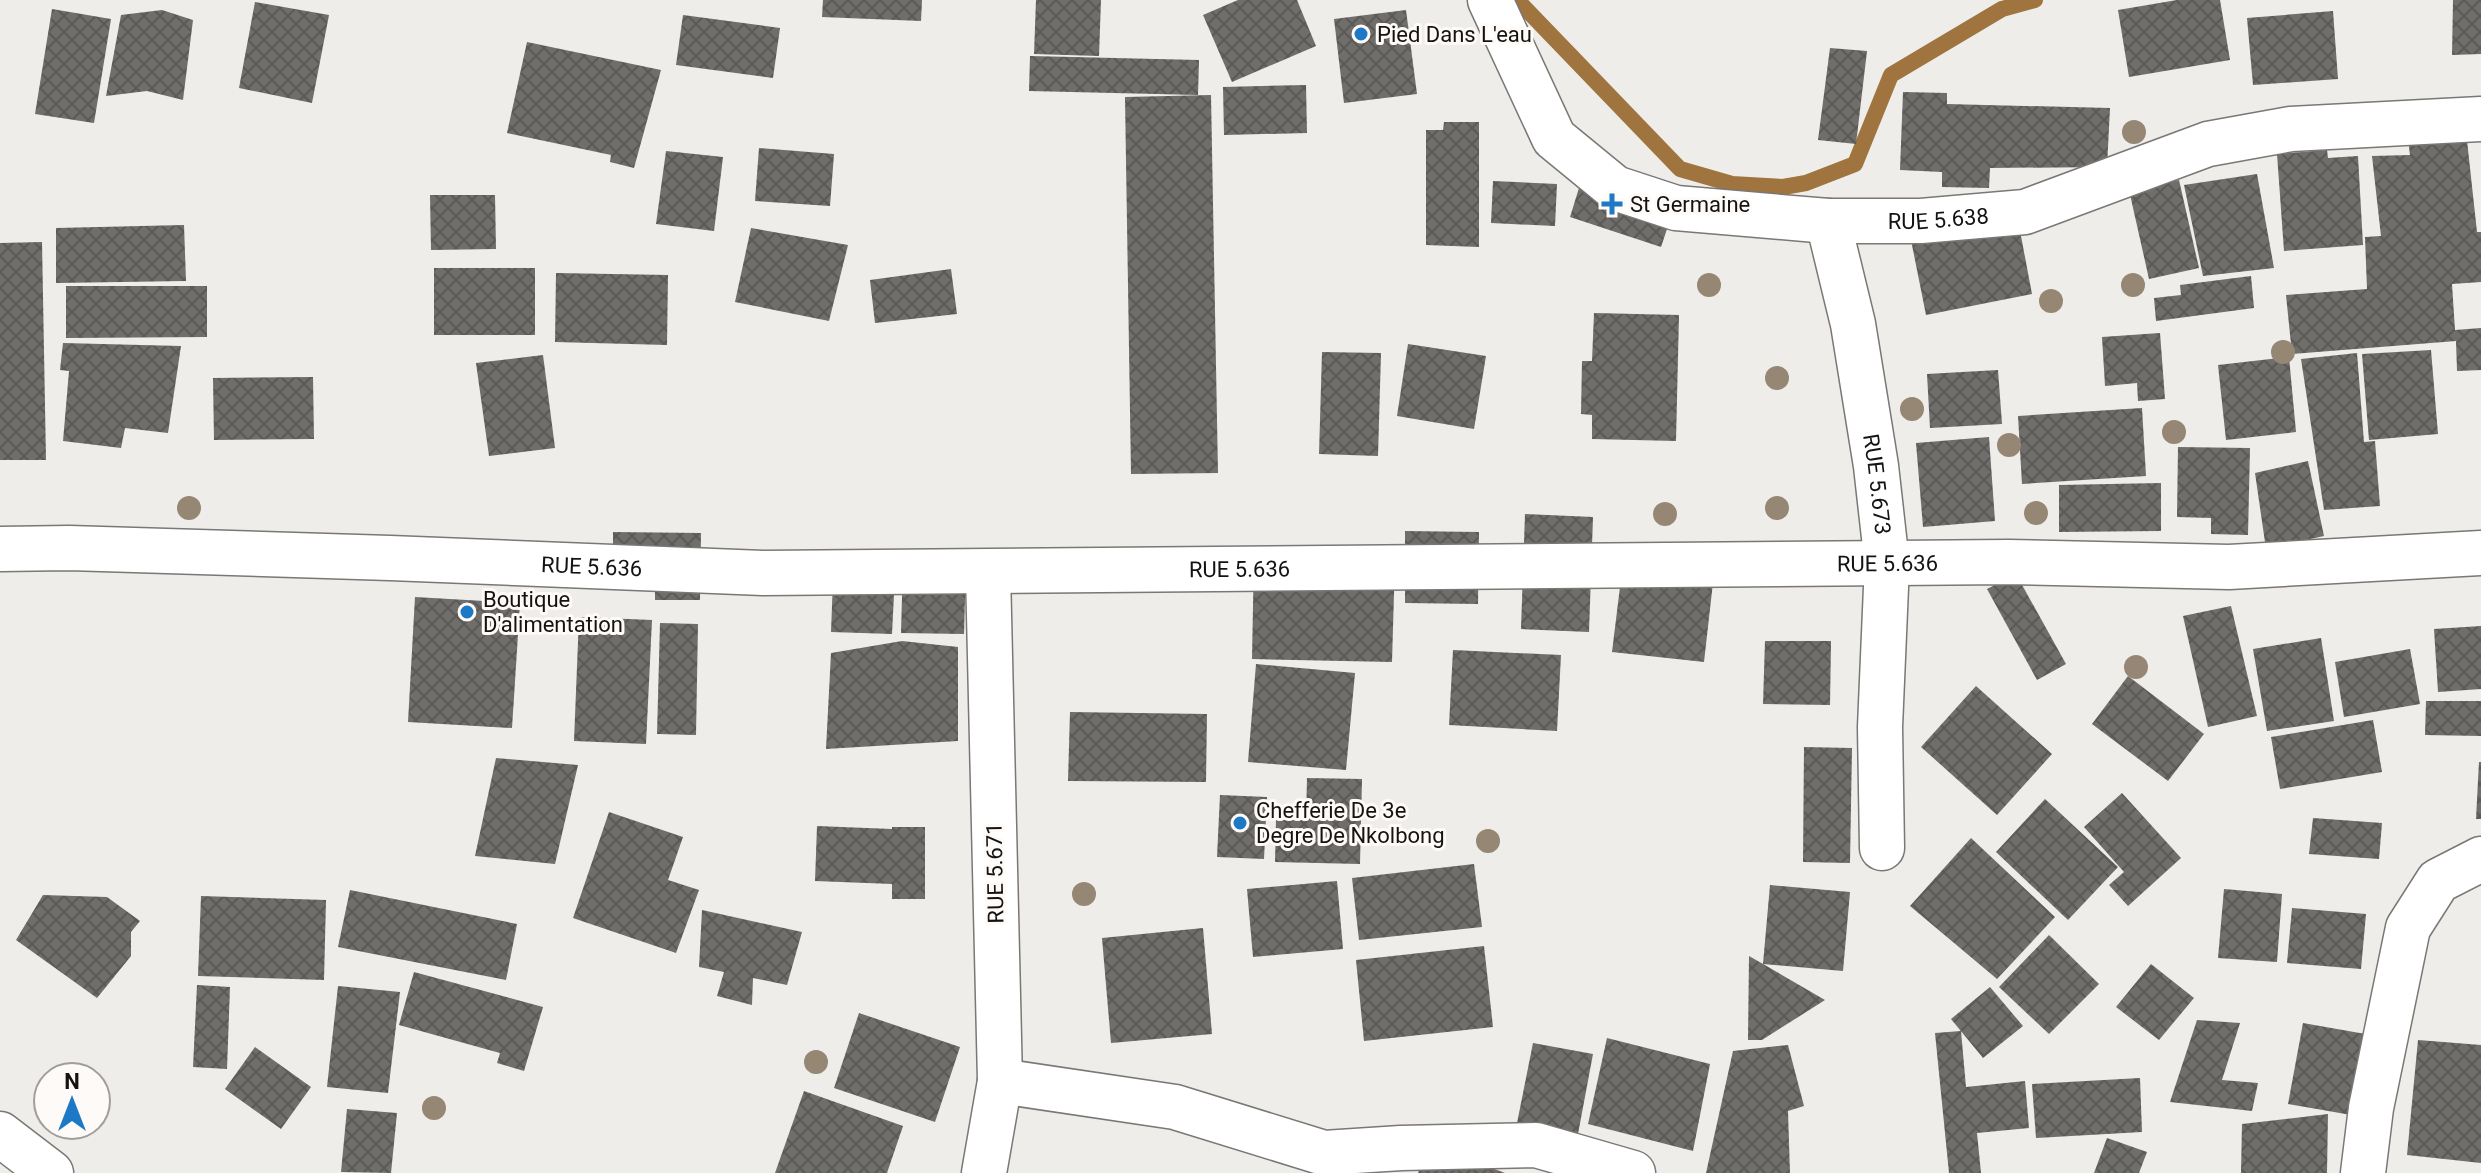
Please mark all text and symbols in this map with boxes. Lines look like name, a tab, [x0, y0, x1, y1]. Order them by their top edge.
place label: Pied Dans L'eau	[1377, 22, 1532, 47]
marker: Pied Dans L'eau	[1352, 25, 1370, 43]
place label: St Germaine	[1630, 192, 1750, 217]
marker: St Germaine	[1601, 193, 1623, 215]
street label: RUE 5.638	[1888, 203, 1990, 234]
street label: RUE 5.673	[1858, 432, 1896, 536]
street label: RUE 5.636	[1837, 550, 1938, 576]
street label: RUE 5.636	[541, 552, 643, 581]
street label: RUE 5.636	[1189, 556, 1290, 582]
place label: Boutique D'alimentation	[483, 587, 623, 637]
marker: Boutique D'alimentation	[458, 603, 476, 621]
place label: Chefferie De 3e Degre De Nkolbong	[1256, 798, 1445, 848]
marker: Chefferie De 3e Degre De Nkolbong	[1231, 814, 1249, 832]
street label: RUE 5.671	[982, 822, 1008, 924]
north arrow	[32, 1061, 112, 1141]
text: N	[64, 1069, 80, 1094]

